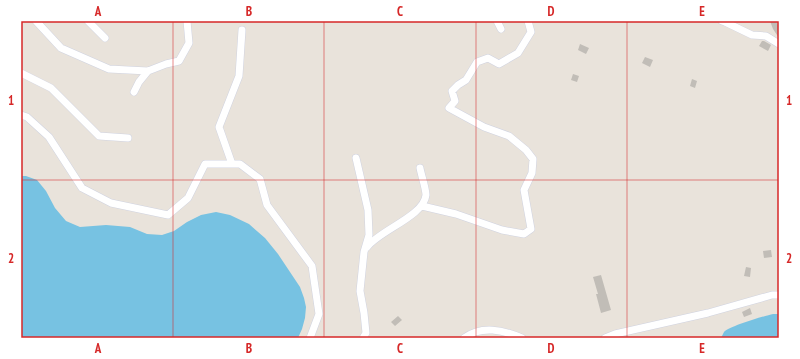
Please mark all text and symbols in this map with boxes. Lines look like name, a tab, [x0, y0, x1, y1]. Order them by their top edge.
text: A	[94, 3, 102, 20]
text: B	[246, 3, 252, 20]
text: C	[397, 3, 403, 20]
text: D	[548, 3, 555, 20]
text: E	[699, 3, 705, 20]
text: 1	[8, 92, 14, 109]
text: 1	[786, 92, 792, 109]
text: 2	[8, 250, 14, 267]
text: 2	[786, 250, 792, 267]
text: A	[94, 340, 102, 357]
text: B	[246, 340, 252, 357]
text: C	[397, 340, 403, 357]
text: D	[548, 340, 555, 357]
text: E	[699, 340, 705, 357]

